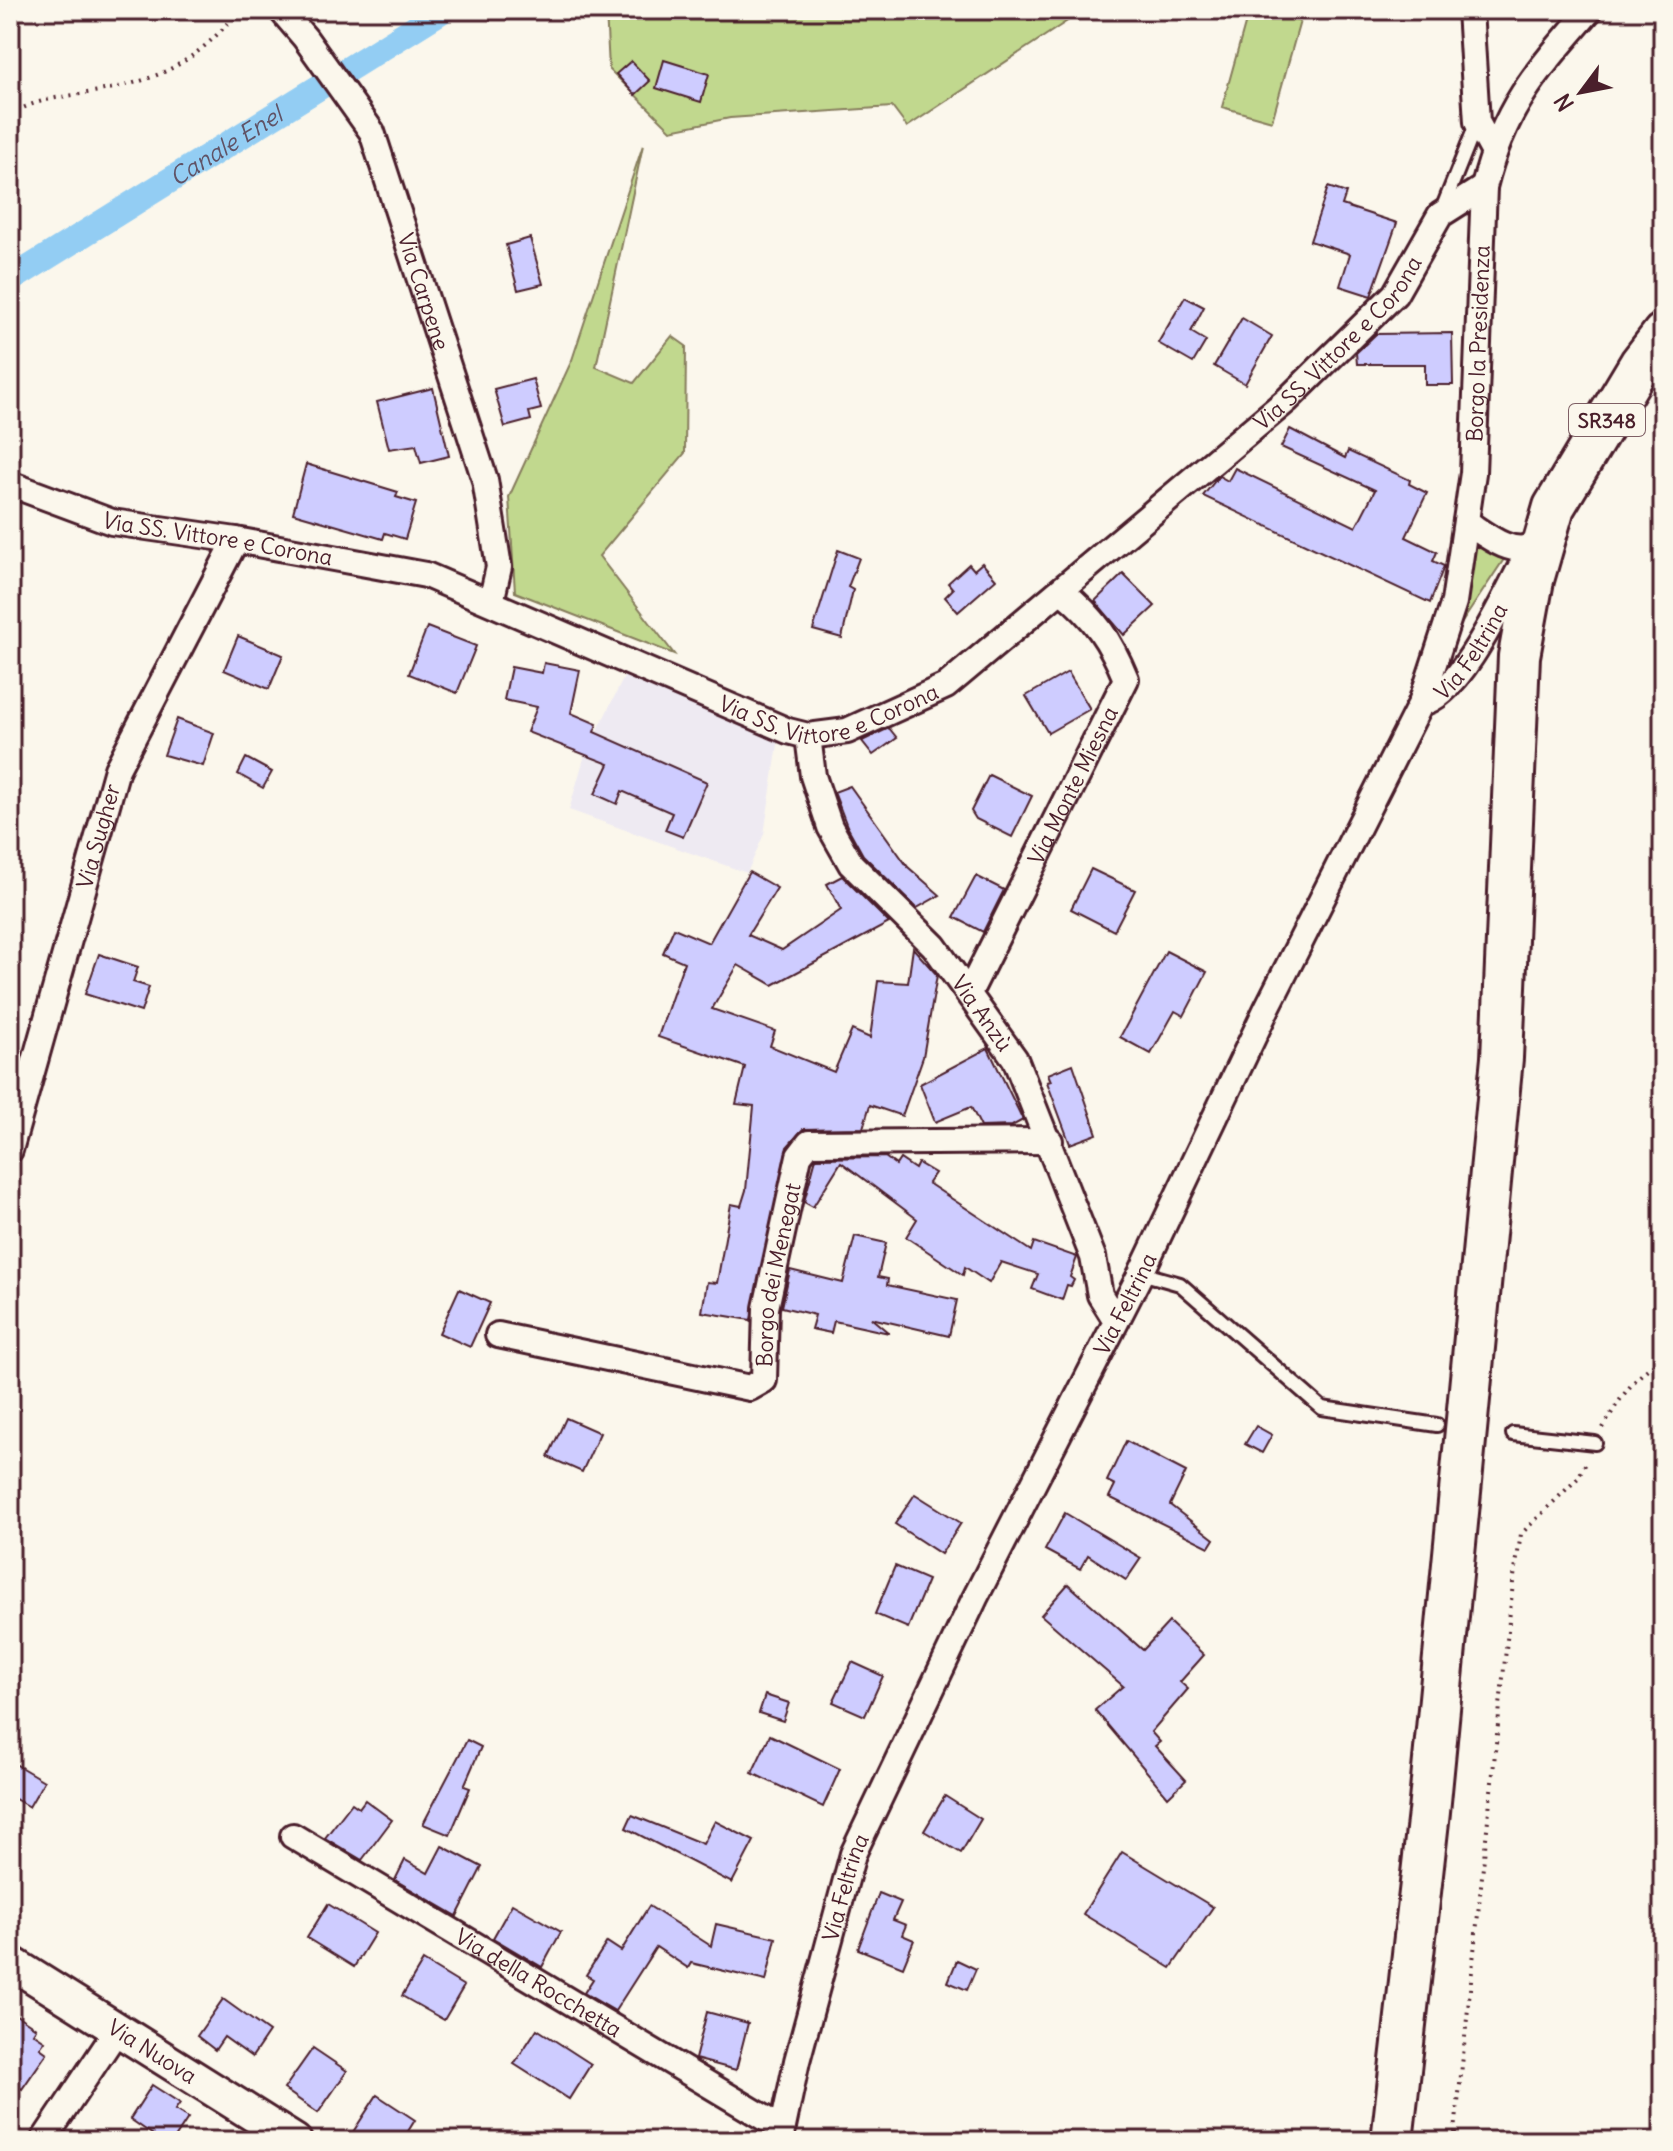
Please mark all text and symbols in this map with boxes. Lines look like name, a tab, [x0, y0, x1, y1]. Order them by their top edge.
north arrow	[1541, 52, 1621, 132]
text: N	[1548, 89, 1580, 116]
water label: Canale Enel	[164, 97, 290, 192]
street label: Via Carpene	[392, 229, 456, 354]
street label: Borgo la Presidenza	[1460, 245, 1496, 443]
street label: Via SS. Vittore e Corona	[1248, 251, 1428, 436]
road number: SR348	[1569, 404, 1645, 436]
street label: Via SS. Vittore e Corona	[99, 506, 335, 572]
street label: Via Feltrina	[1428, 598, 1514, 706]
street label: Via SS. Vittore e Corona	[712, 672, 946, 710]
text: Via SS. Vittore e Corona	[715, 677, 943, 750]
street label: Via Monte Miesna	[1021, 702, 1124, 869]
street label: Via Sugher	[70, 781, 126, 892]
street label: Via Anzù	[946, 970, 1019, 1057]
street label: Borgo dei Menegat	[750, 1180, 807, 1367]
street label: Via Feltrina	[1087, 1248, 1163, 1360]
street label: Via Feltrina	[816, 1829, 875, 1944]
street label: Via della Rocchetta	[450, 1922, 627, 2043]
street label: Via Nuova	[103, 2013, 202, 2090]

